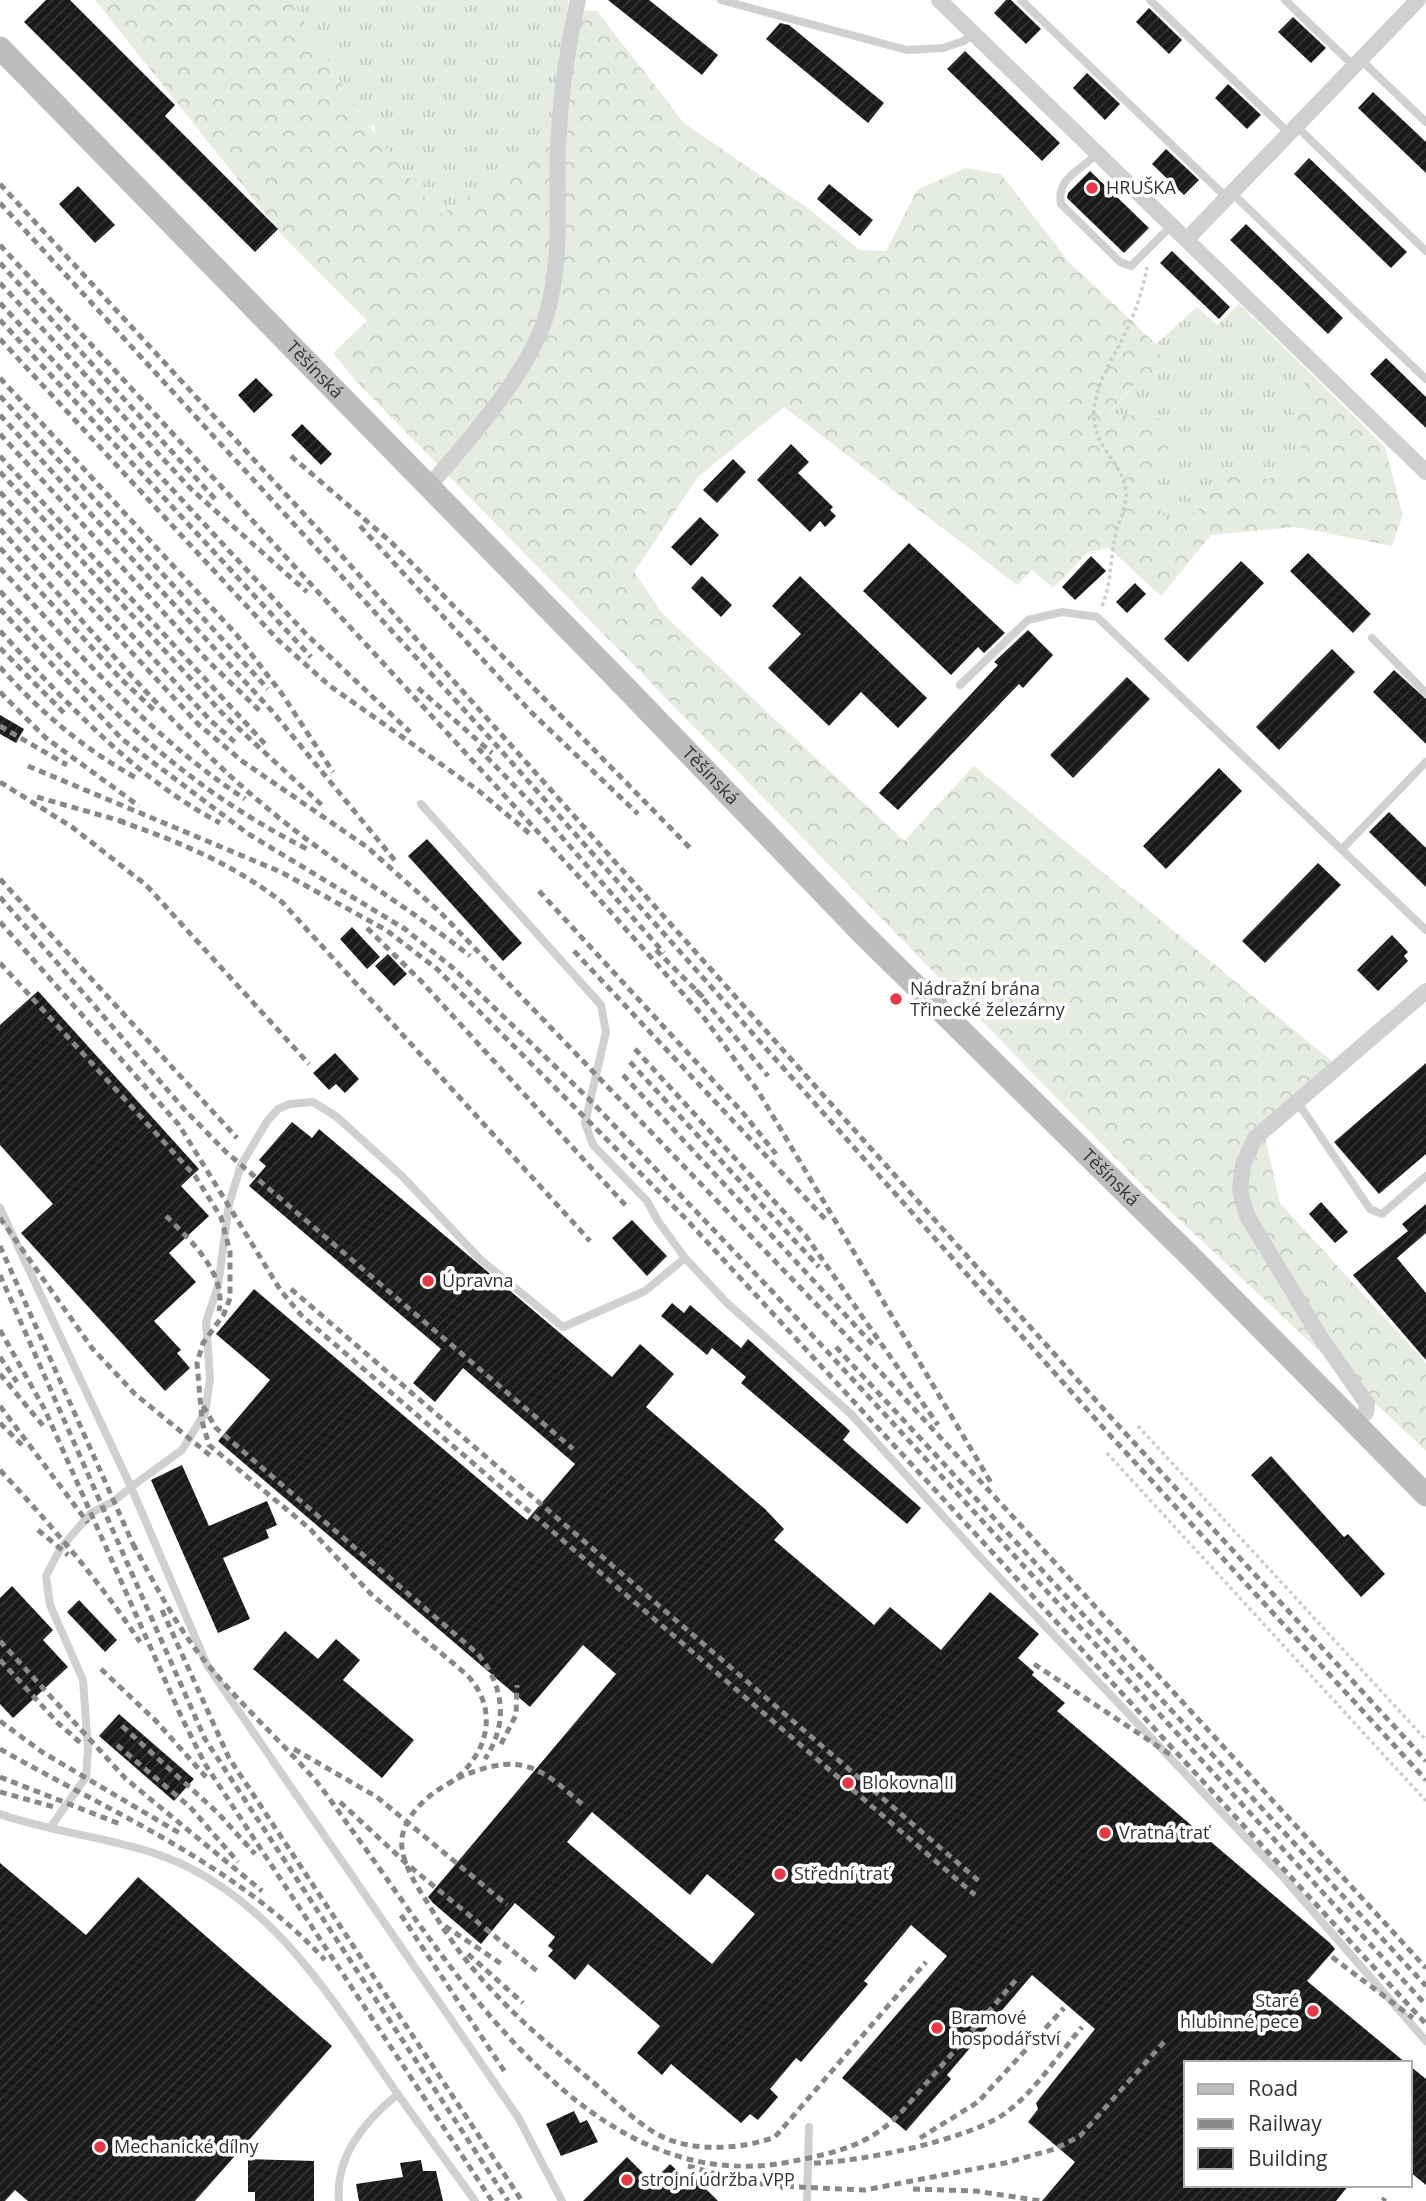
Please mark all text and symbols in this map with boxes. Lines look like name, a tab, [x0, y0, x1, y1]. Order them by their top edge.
place label: HRUŠKA	[1106, 175, 1176, 199]
marker: HRUŠKA	[1084, 180, 1100, 196]
street label: Těšínská	[282, 335, 349, 403]
street label: Těšínská	[677, 741, 745, 809]
place label: Nádražní brána Třinecké železárny	[910, 976, 1066, 1021]
marker: Nádražní brána Třinecké železárny	[888, 991, 904, 1007]
street label: Těšínská	[1077, 1143, 1145, 1211]
place label: Úpravna	[442, 1268, 514, 1292]
marker: Úpravna	[420, 1273, 436, 1289]
place label: Blokovna II	[862, 1770, 954, 1794]
marker: Blokovna II	[840, 1775, 856, 1791]
place label: Vratná trať	[1119, 1820, 1212, 1844]
marker: Vratná trať	[1097, 1825, 1113, 1841]
place label: Střední trať	[794, 1861, 892, 1885]
marker: Střední trať	[772, 1866, 788, 1882]
place label: Staré hlubinné pece	[1180, 1988, 1299, 2033]
marker: Staré hlubinné pece	[1305, 2003, 1321, 2019]
place label: Bramové hospodářství	[951, 2005, 1061, 2050]
marker: Bramové hospodářství	[929, 2020, 945, 2036]
legend	[1184, 2061, 1412, 2187]
text: Road	[1248, 2074, 1298, 2102]
text: Railway	[1248, 2109, 1322, 2137]
place label: Mechanické dílny	[114, 2134, 260, 2158]
marker: Mechanické dílny	[92, 2139, 108, 2155]
text: Building	[1248, 2144, 1327, 2172]
place label: strojní údržba VPP	[641, 2167, 795, 2191]
marker: strojní údržba VPP	[619, 2172, 635, 2188]

